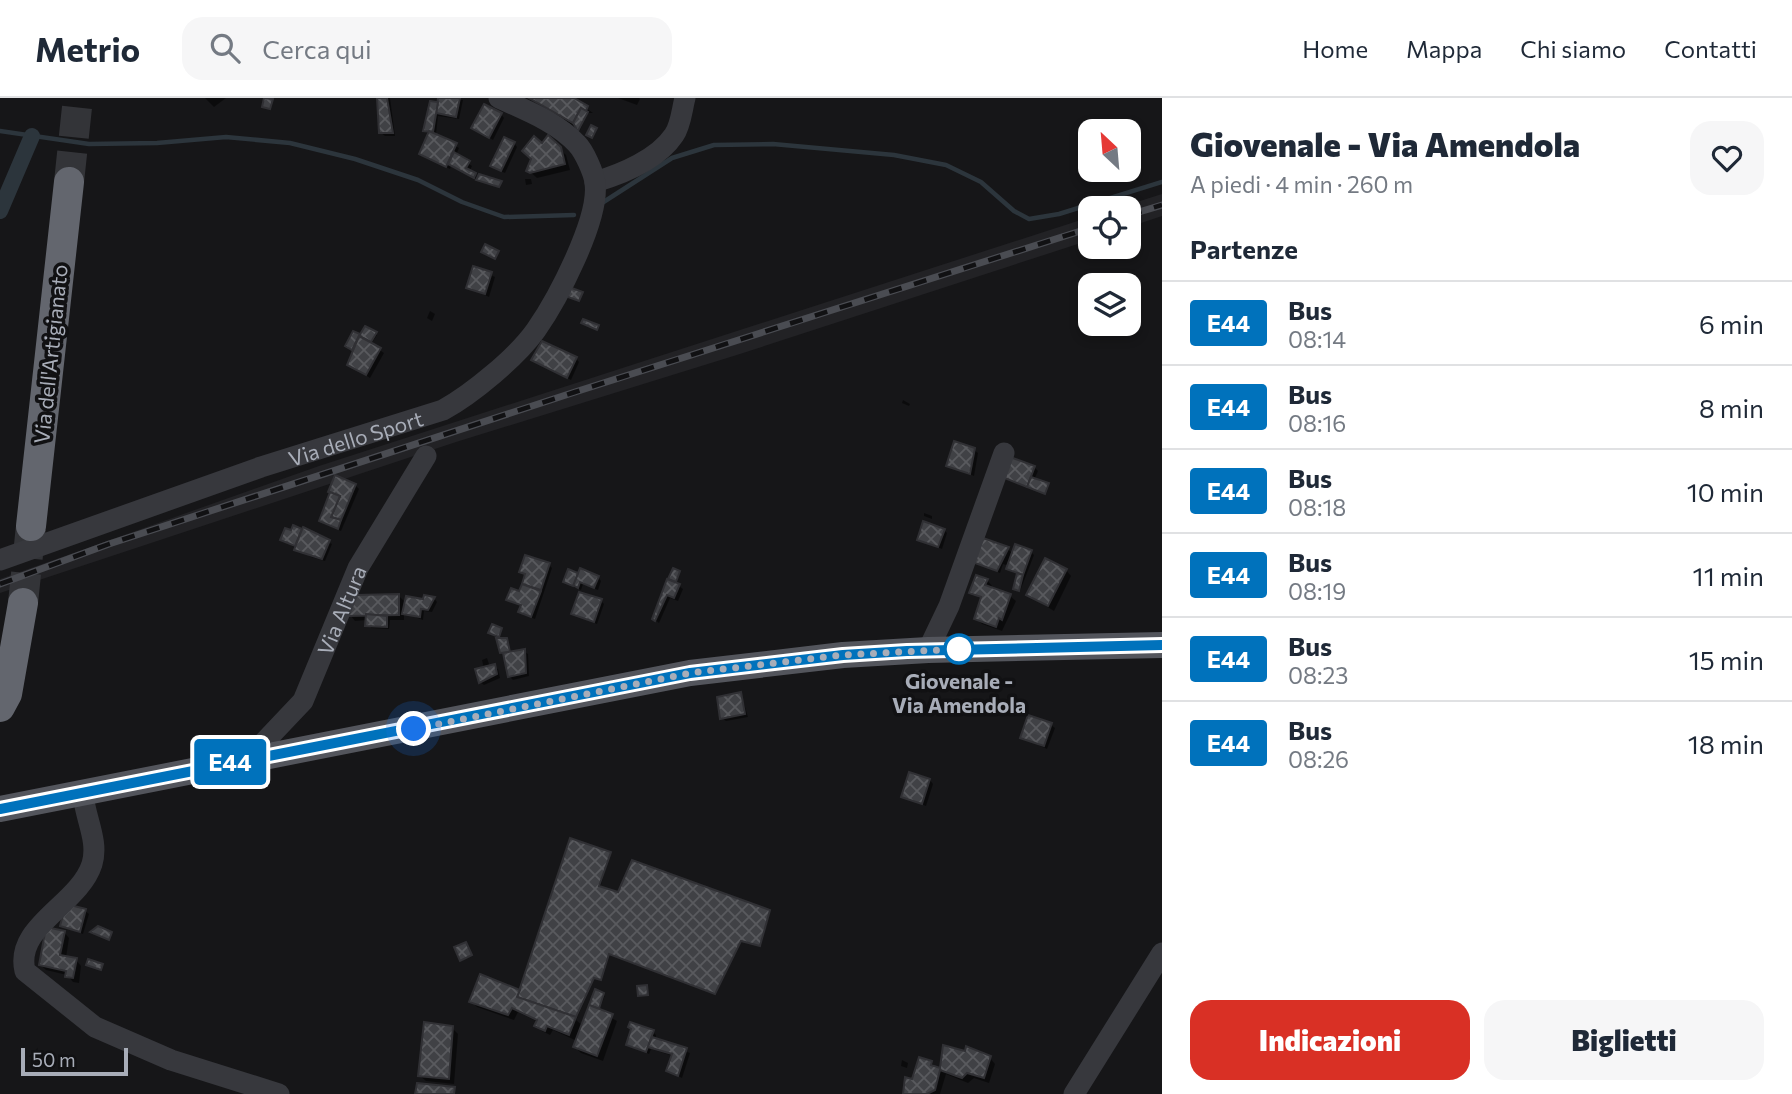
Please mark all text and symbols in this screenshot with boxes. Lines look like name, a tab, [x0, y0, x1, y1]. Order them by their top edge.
search box	[182, 17, 672, 80]
text: Metrio	[35, 28, 140, 69]
icon: search	[206, 29, 244, 67]
text: Cerca qui	[262, 33, 372, 64]
text: Home	[1302, 34, 1368, 63]
text: Mappa	[1406, 34, 1482, 63]
text: Chi siamo	[1520, 34, 1626, 63]
text: Contatti	[1664, 34, 1757, 63]
north arrow	[1078, 119, 1141, 182]
map controls	[1078, 119, 1141, 336]
button: heart	[1690, 121, 1764, 195]
text: Giovenale - Via Amendola	[1190, 123, 1580, 164]
text: A piedi · 4 min · 260 m	[1190, 170, 1413, 198]
button: locate	[1078, 196, 1141, 259]
text: Partenze	[1190, 233, 1298, 264]
street label: Via dell'Artigianato	[28, 263, 72, 445]
button: layers	[1078, 273, 1141, 336]
text: Bus	[1288, 294, 1332, 325]
text: E44	[1207, 308, 1250, 337]
text: 6 min	[1699, 308, 1764, 339]
text: 08:14	[1288, 325, 1346, 353]
text: Bus	[1288, 378, 1332, 409]
text: E44	[1207, 392, 1250, 421]
text: 8 min	[1699, 392, 1764, 423]
street label: Via dello Sport	[285, 405, 426, 470]
text: 08:16	[1288, 409, 1346, 437]
text: Bus	[1288, 462, 1332, 493]
text: E44	[1207, 476, 1250, 505]
text: 10 min	[1687, 476, 1764, 507]
text: 08:18	[1288, 493, 1346, 521]
text: Bus	[1288, 546, 1332, 577]
text: E44	[1207, 560, 1250, 589]
text: 11 min	[1693, 560, 1764, 591]
street label: Via Altura	[311, 562, 370, 658]
text: 08:19	[1288, 577, 1346, 605]
text: Bus	[1288, 630, 1332, 661]
marker: Giovenale - Via Amendola	[944, 634, 974, 664]
text: E44	[1207, 644, 1250, 673]
text: 15 min	[1689, 644, 1764, 675]
text: 08:23	[1288, 661, 1348, 689]
place label: Giovenale - Via Amendola	[892, 668, 1026, 717]
your location	[396, 711, 431, 746]
text: Bus	[1288, 714, 1332, 745]
text: E44	[1207, 728, 1250, 757]
text: 18 min	[1688, 728, 1764, 759]
line badge: E44	[190, 739, 270, 785]
text: 08:26	[1288, 745, 1349, 773]
text: E44	[208, 747, 252, 776]
button: Indicazioni	[1190, 1000, 1470, 1080]
button: Biglietti	[1484, 1000, 1764, 1080]
scale bar	[21, 1045, 128, 1077]
text: 50 m	[32, 1048, 76, 1071]

